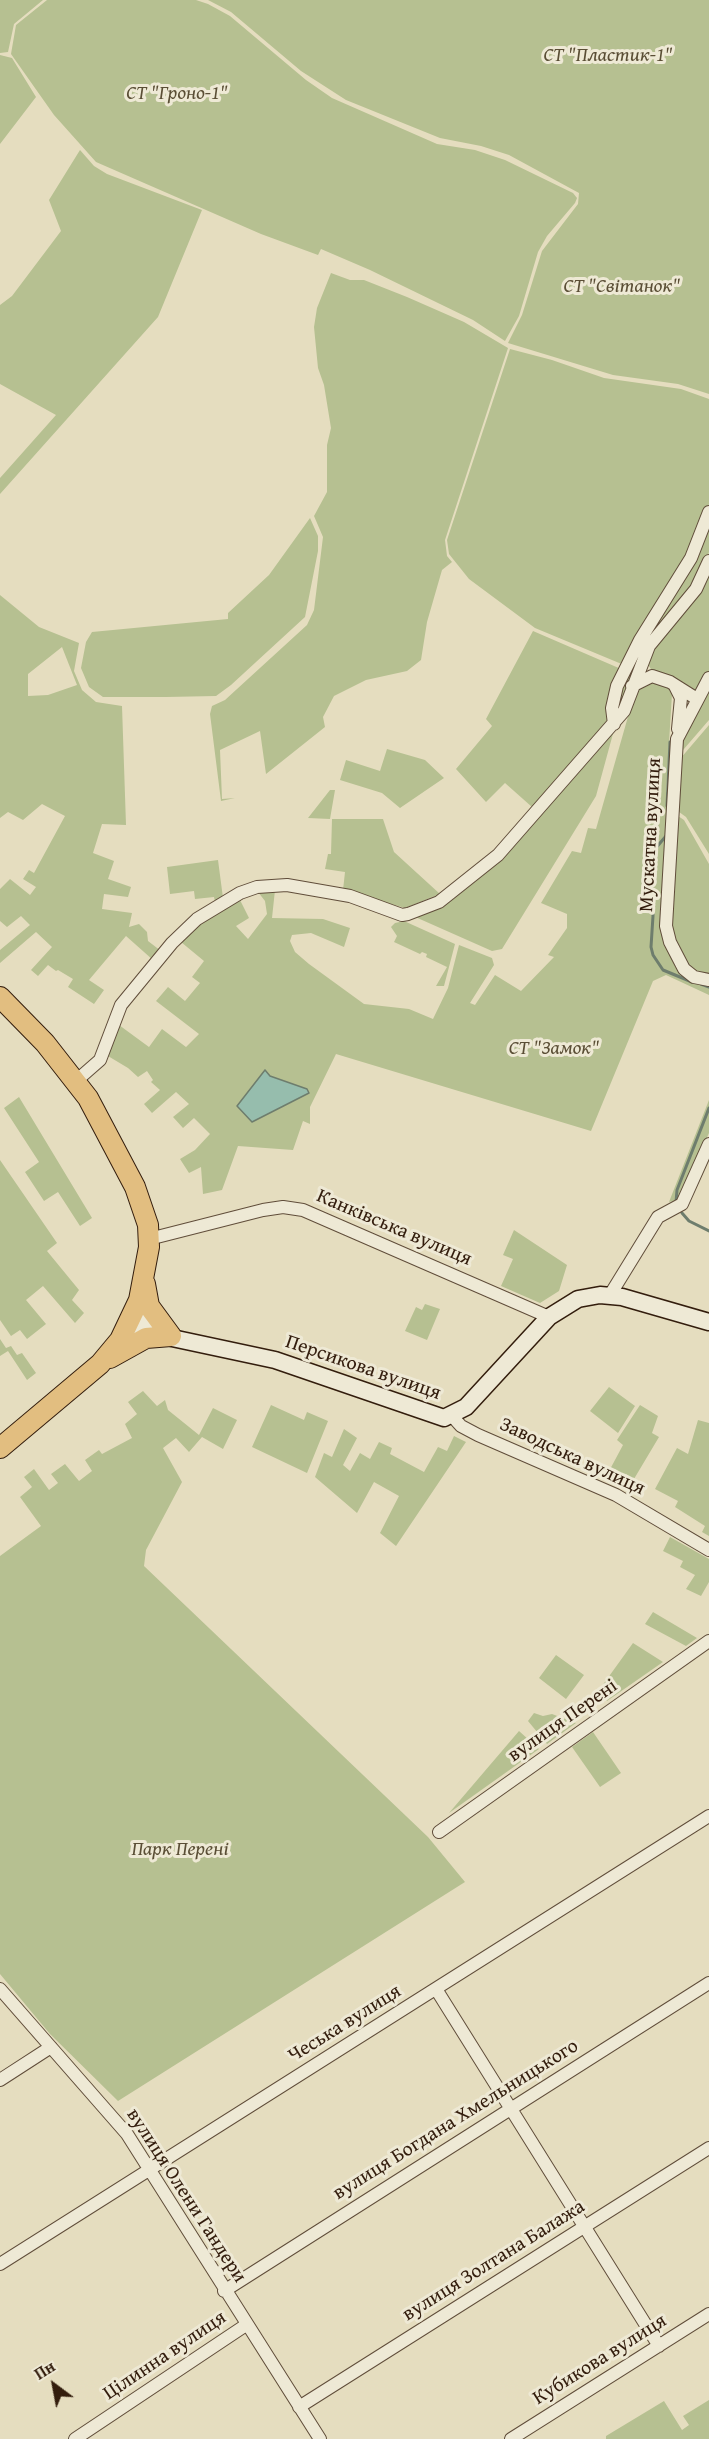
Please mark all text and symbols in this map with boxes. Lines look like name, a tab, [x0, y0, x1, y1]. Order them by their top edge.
park label: СТ "Пластик-1"	[543, 44, 673, 68]
park label: СТ "Гроно-1"	[126, 82, 228, 106]
park label: СТ "Світанок"	[564, 275, 680, 299]
street label: Мускатна вулиця	[635, 757, 667, 913]
park label: СТ "Замок"	[509, 1037, 599, 1061]
street label: Канківська вулиця	[313, 1184, 475, 1272]
street label: Персикова вулиця	[282, 1330, 444, 1406]
street label: Заводська вулиця	[495, 1413, 649, 1501]
street label: вулиця Перені	[504, 1674, 622, 1768]
park label: Парк Перені	[131, 1838, 229, 1862]
street label: Чеська вулиця	[284, 1980, 406, 2068]
street label: вулиця Богдана Хмельницького	[329, 2034, 583, 2206]
street label: вулиця Олени Гандери	[121, 2104, 251, 2288]
street label: вулиця Золтана Балажа	[398, 2195, 590, 2327]
street label: Цілинна вулиця	[99, 2306, 231, 2406]
street label: Кубикова вулиця	[529, 2309, 671, 2411]
text: Пн	[29, 2354, 60, 2385]
north arrow	[24, 2355, 84, 2415]

